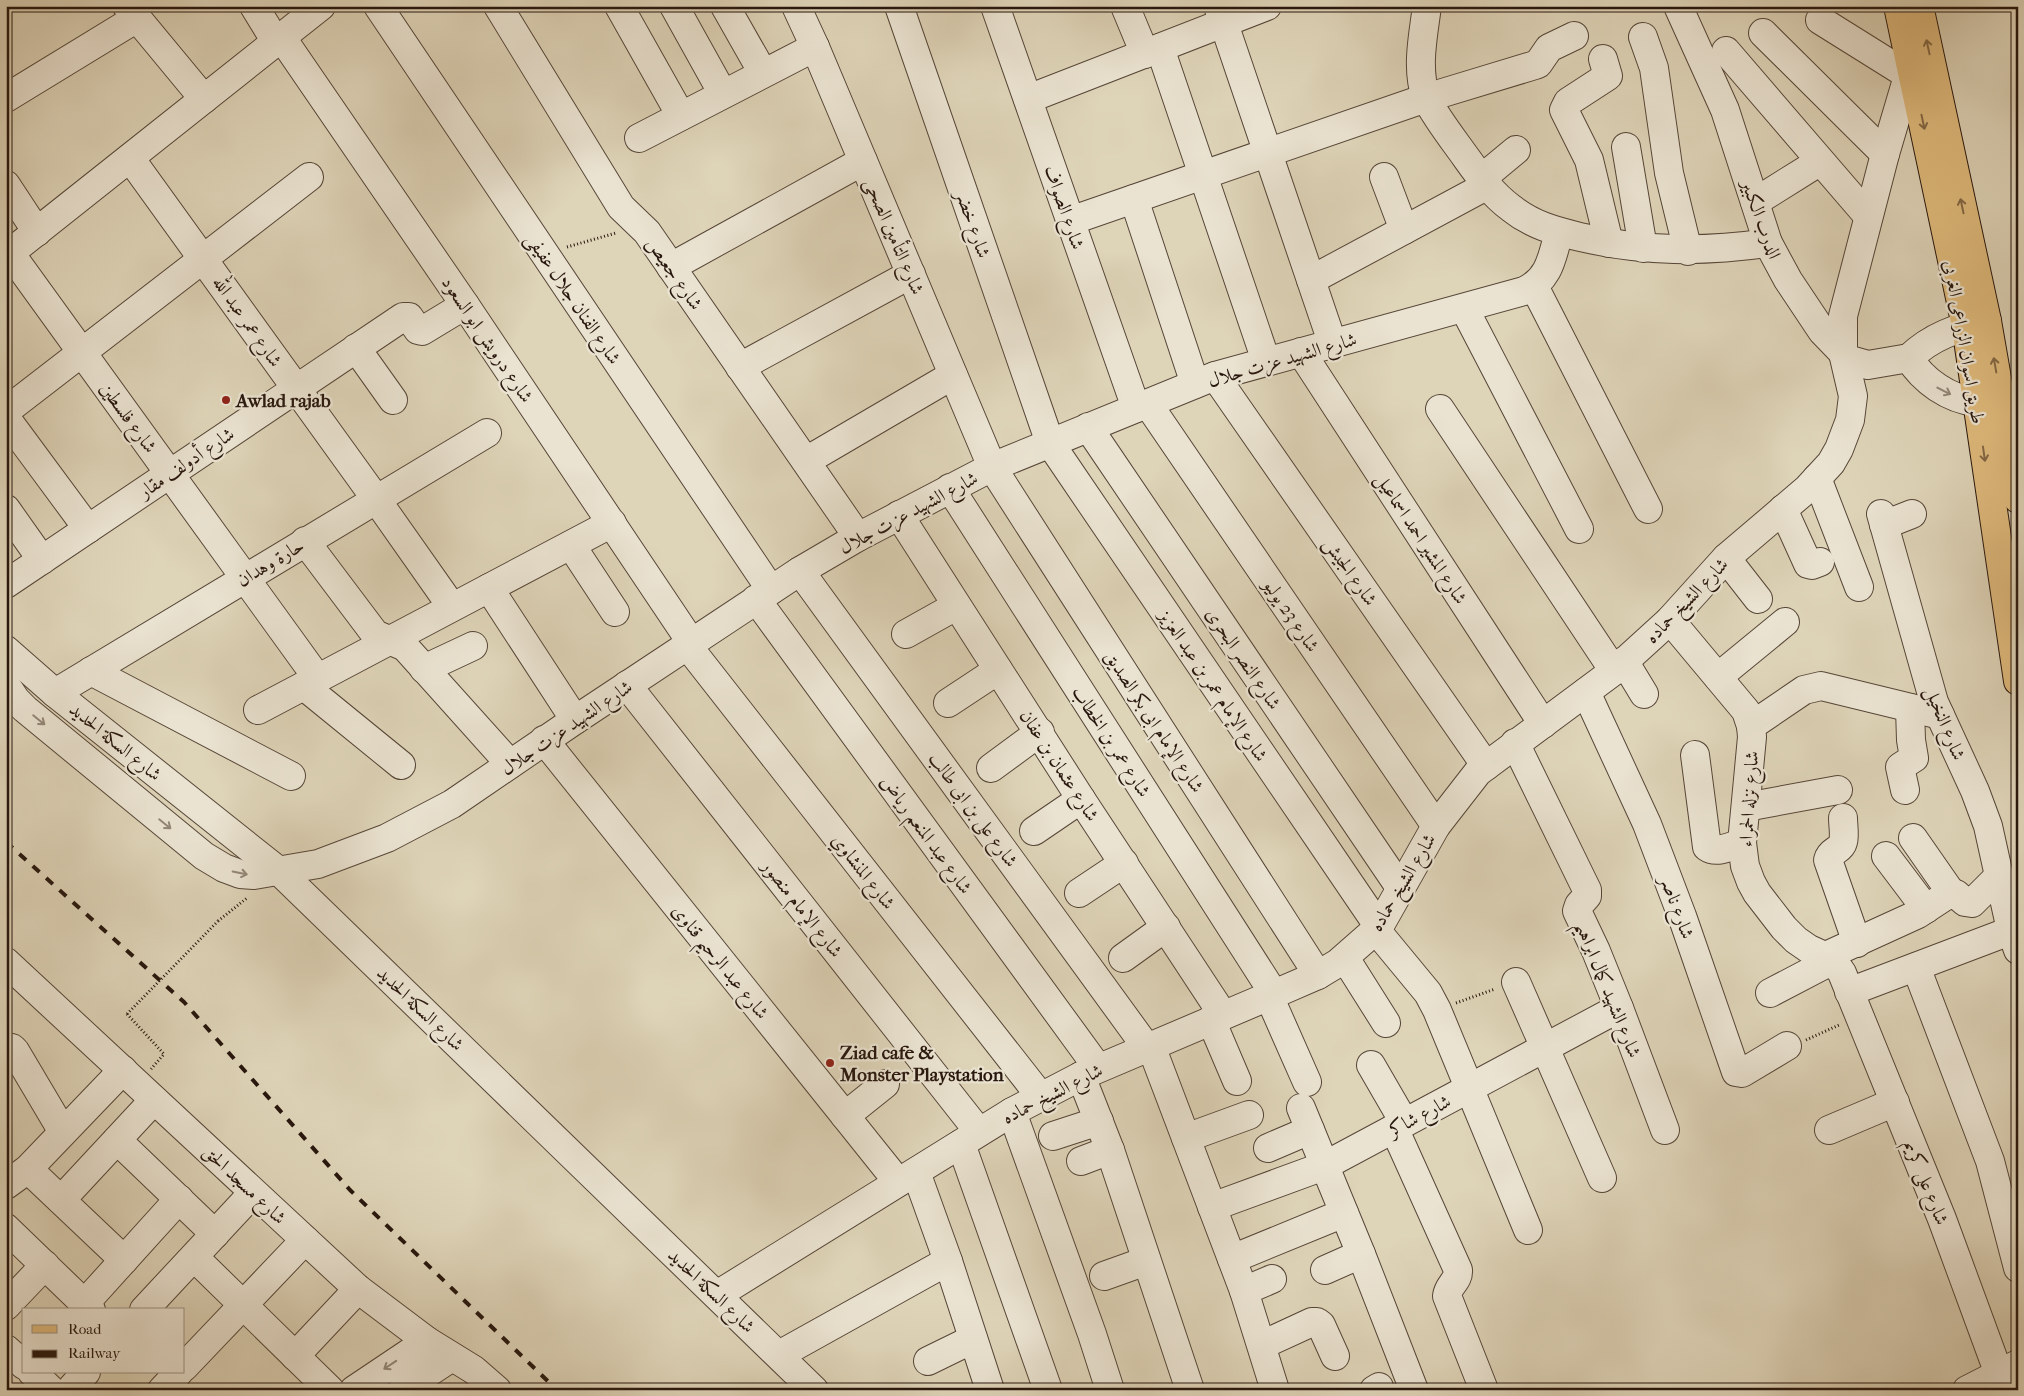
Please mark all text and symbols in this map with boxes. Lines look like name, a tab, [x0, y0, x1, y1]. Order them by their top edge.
one-way arrow	[1922, 40, 1932, 56]
one-way arrow	[1919, 114, 1928, 130]
street label: شارع الصواف	[1036, 162, 1089, 254]
street label: شارع التأمين الصحى	[856, 174, 931, 300]
street label: الدرب الكبير	[1736, 175, 1786, 262]
street label: شارع خضر	[947, 186, 995, 262]
one-way arrow	[1957, 198, 1966, 214]
street label: شارع الفنان جلال عفيفى	[518, 229, 625, 371]
street label: شارع جعيص	[638, 233, 707, 316]
street label: طريق اسوان الزراعى الغربى	[1936, 259, 1989, 426]
street label: شارع عمر عبد الله	[205, 270, 290, 374]
street label: شارع درويش ابو السعود	[433, 272, 538, 409]
street label: شارع الشهيد عزت جلال	[1205, 328, 1360, 396]
one-way arrow	[1989, 358, 1999, 374]
street label: شارع فلسطين	[92, 378, 161, 460]
one-way arrow	[1936, 387, 1951, 396]
place label: Awlad rajab	[235, 390, 331, 412]
marker: Awlad rajab	[220, 394, 232, 406]
street label: شارع أدولف مقار	[132, 421, 241, 507]
one-way arrow	[1979, 446, 1989, 462]
street label: شارع الشهيد عزت جلال	[835, 467, 983, 562]
street label: شارع المشير احمد اسماعيل	[1367, 469, 1472, 610]
street label: شارع الجيش	[1315, 533, 1382, 612]
street label: حارة وهدان	[233, 534, 308, 592]
street label: شارع الشيخ حماده	[1641, 554, 1737, 652]
street label: شارع 23 يوليو	[1254, 573, 1324, 659]
street label: شارع النصر البحرى	[1198, 603, 1285, 716]
street label: شارع الإمام عمر بن عبد العزيز	[1149, 604, 1272, 768]
street label: شارع الإمام ابى بكر الصديق	[1096, 646, 1208, 800]
street label: شارع الشهيد عزت جلال	[497, 676, 639, 783]
street label: شارع عمر بن الخطاب	[1064, 682, 1155, 803]
street label: شارع النخيل	[1917, 683, 1970, 765]
street label: شارع السكة الحديد	[62, 698, 166, 789]
street label: شارع عثمان بن عفان	[1012, 706, 1103, 828]
one-way arrow	[32, 715, 45, 726]
street label: شارع على بن ابى طالب	[921, 748, 1022, 874]
street label: شارع نزله الحمراء	[1735, 750, 1767, 848]
street label: شارع عبد المنعم رياض	[870, 771, 977, 902]
one-way arrow	[158, 818, 171, 829]
street label: شارع المنشاوي	[824, 829, 900, 916]
street label: شارع الشيخ حماده	[1365, 830, 1446, 938]
street label: شارع الإمام منصور	[752, 854, 847, 965]
one-way arrow	[232, 869, 248, 878]
street label: شارع ناصر	[1651, 871, 1699, 943]
street label: شارع عبد الرحيم قناوى	[661, 900, 773, 1029]
street label: شارع الشهيد كمال ابراهيم	[1563, 918, 1645, 1064]
street label: شارع السكة الحديد	[370, 962, 468, 1058]
place label: Ziad cafe & Monster Playstation	[839, 1042, 1005, 1086]
marker: Ziad cafe & Monster Playstation	[824, 1057, 836, 1069]
street label: شارع الشيخ حماده	[998, 1059, 1109, 1134]
street label: شارع شاكر	[1382, 1090, 1457, 1146]
street label: شارع على كريم	[1894, 1137, 1953, 1230]
street label: شارع مسجد الحق	[195, 1141, 291, 1232]
street label: شارع السكة الحديد	[661, 1244, 759, 1340]
legend	[22, 1308, 185, 1374]
text: Road	[68, 1320, 102, 1338]
text: Railway	[68, 1344, 121, 1362]
one-way arrow	[383, 1360, 397, 1370]

